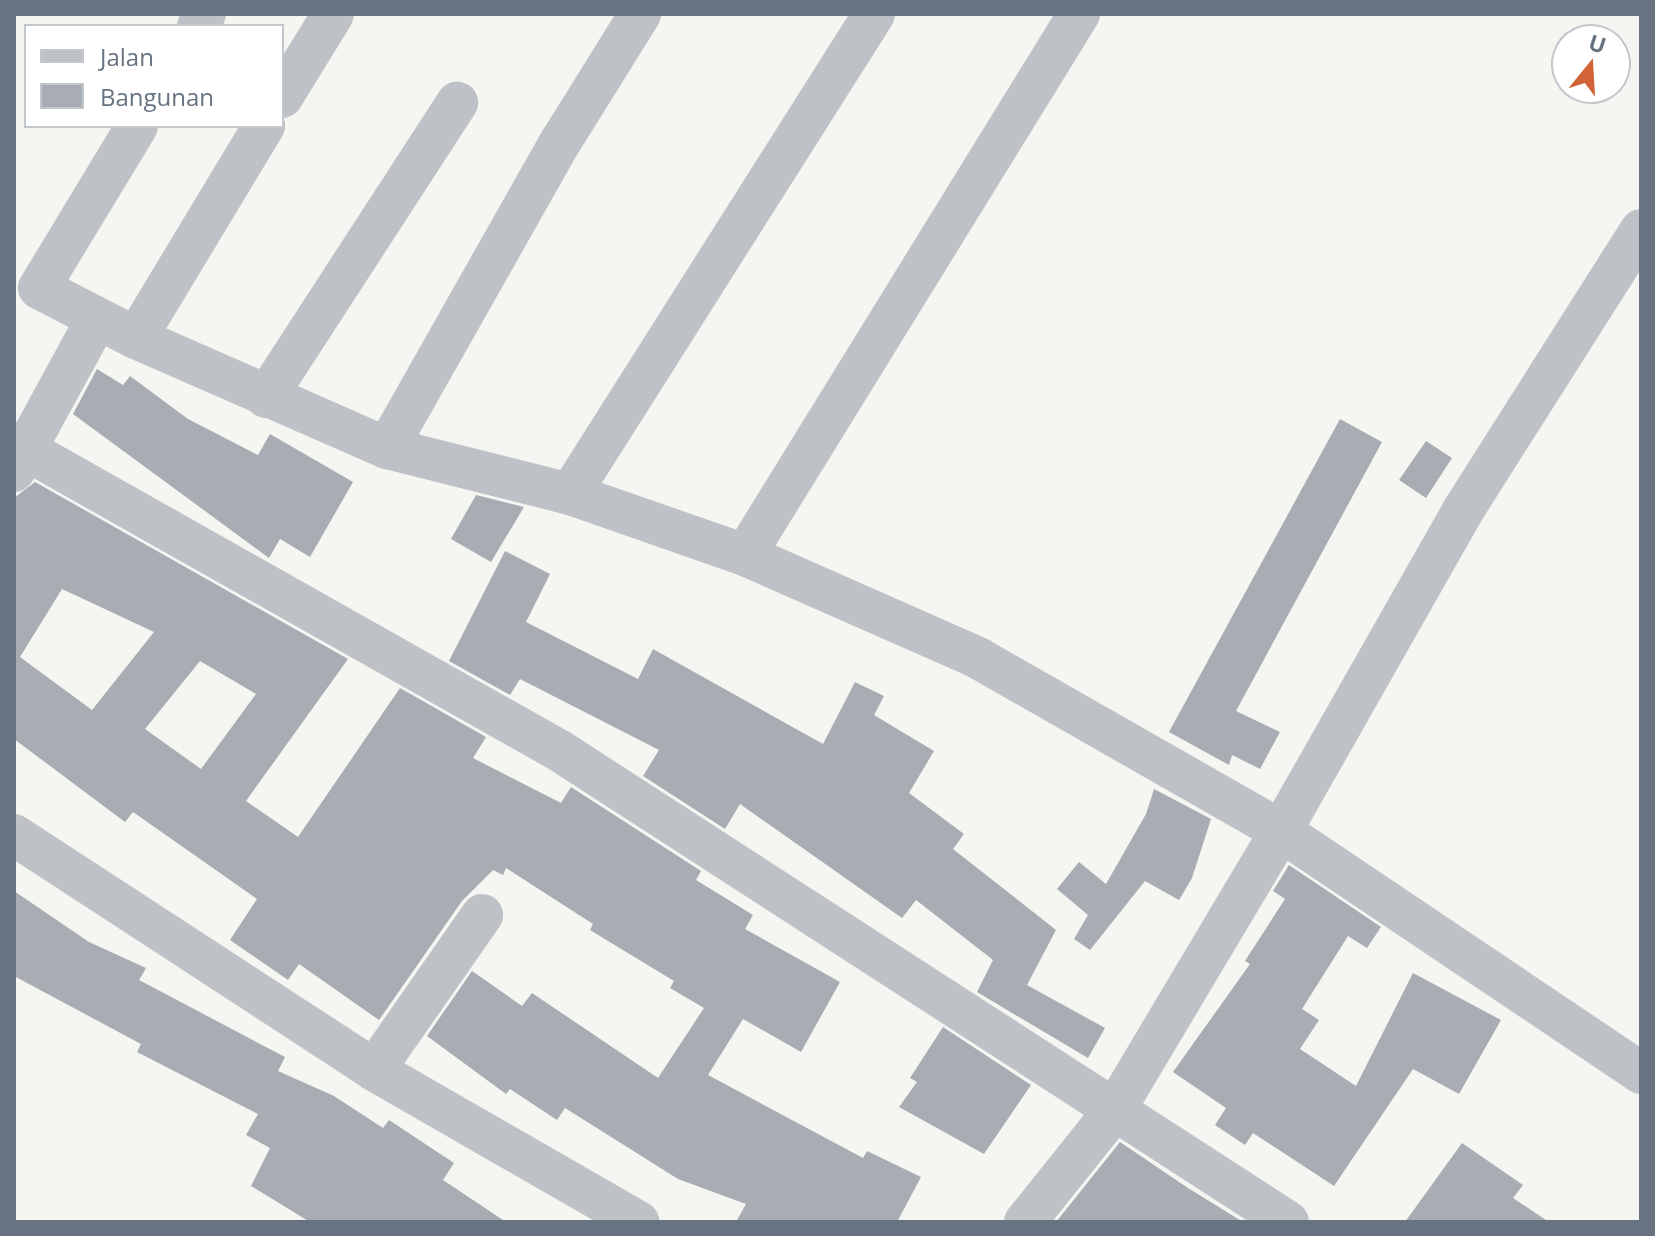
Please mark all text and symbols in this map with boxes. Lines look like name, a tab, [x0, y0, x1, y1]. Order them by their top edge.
legend	[24, 24, 284, 128]
north arrow	[1551, 24, 1631, 104]
text: U	[1585, 26, 1610, 60]
text: Jalan	[100, 40, 154, 73]
text: Bangunan	[100, 80, 214, 113]

